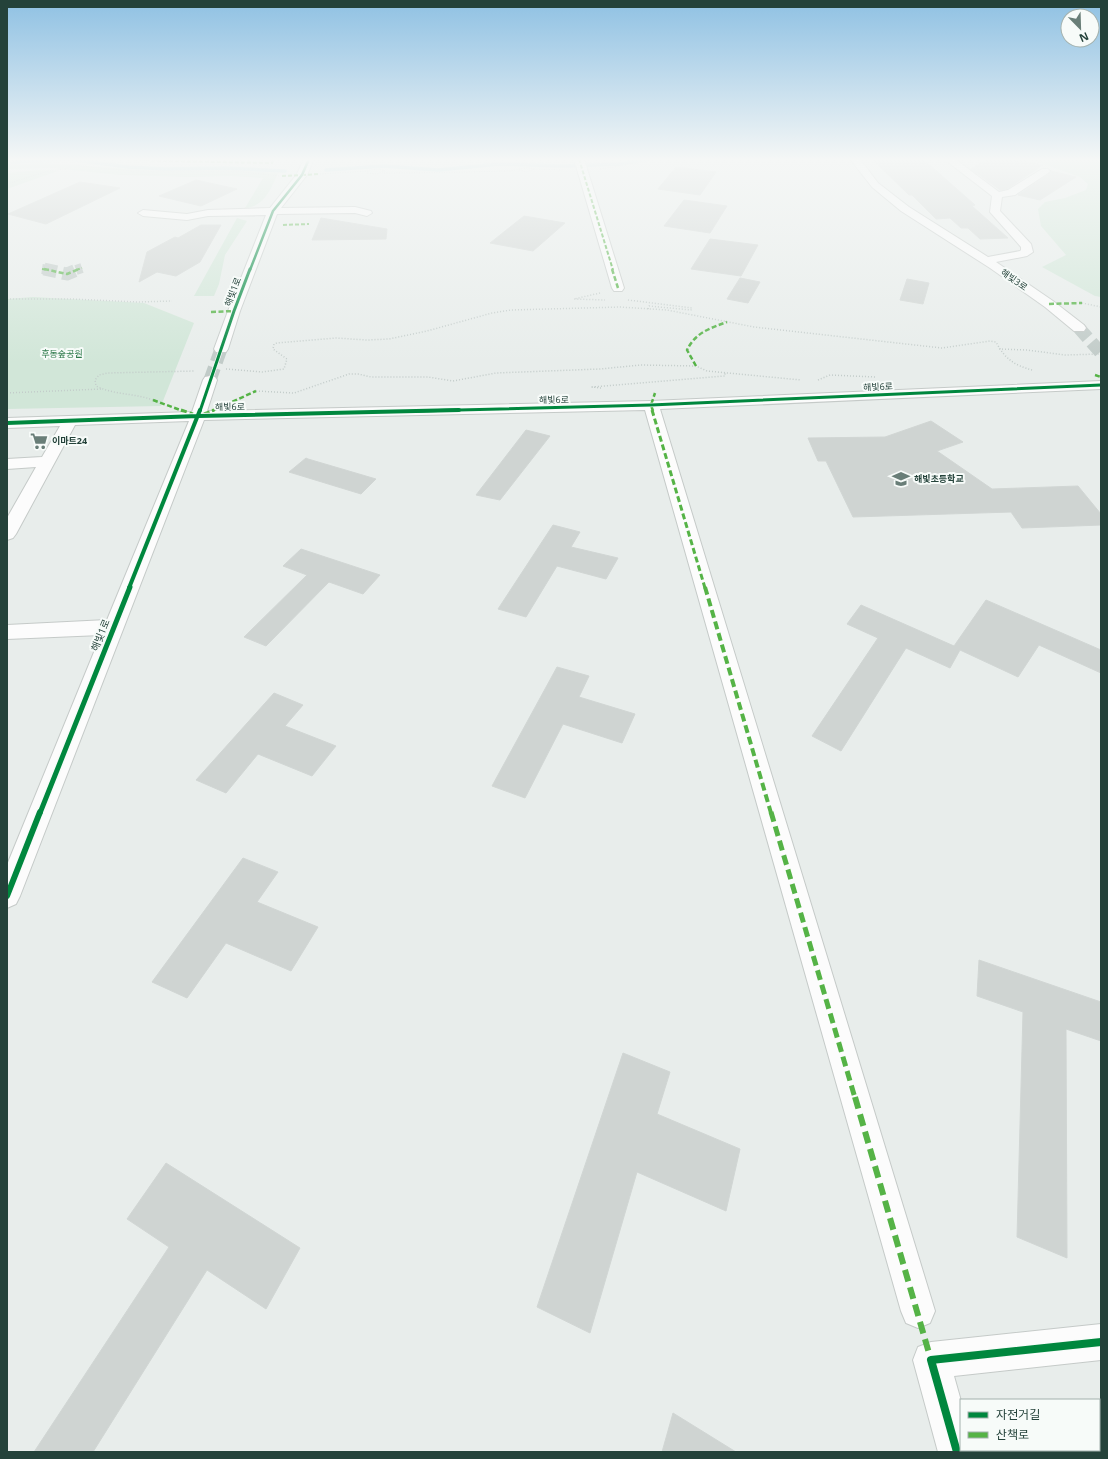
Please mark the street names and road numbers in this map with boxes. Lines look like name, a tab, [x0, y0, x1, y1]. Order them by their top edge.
street label: 해빛3로	[998, 266, 1030, 294]
street label: 해빛1로	[221, 275, 244, 308]
street label: 해빛6로	[863, 379, 893, 394]
street label: 해빛6로	[539, 393, 569, 406]
street label: 해빛6로	[215, 400, 245, 413]
street label: 해빛1로	[87, 617, 113, 653]

